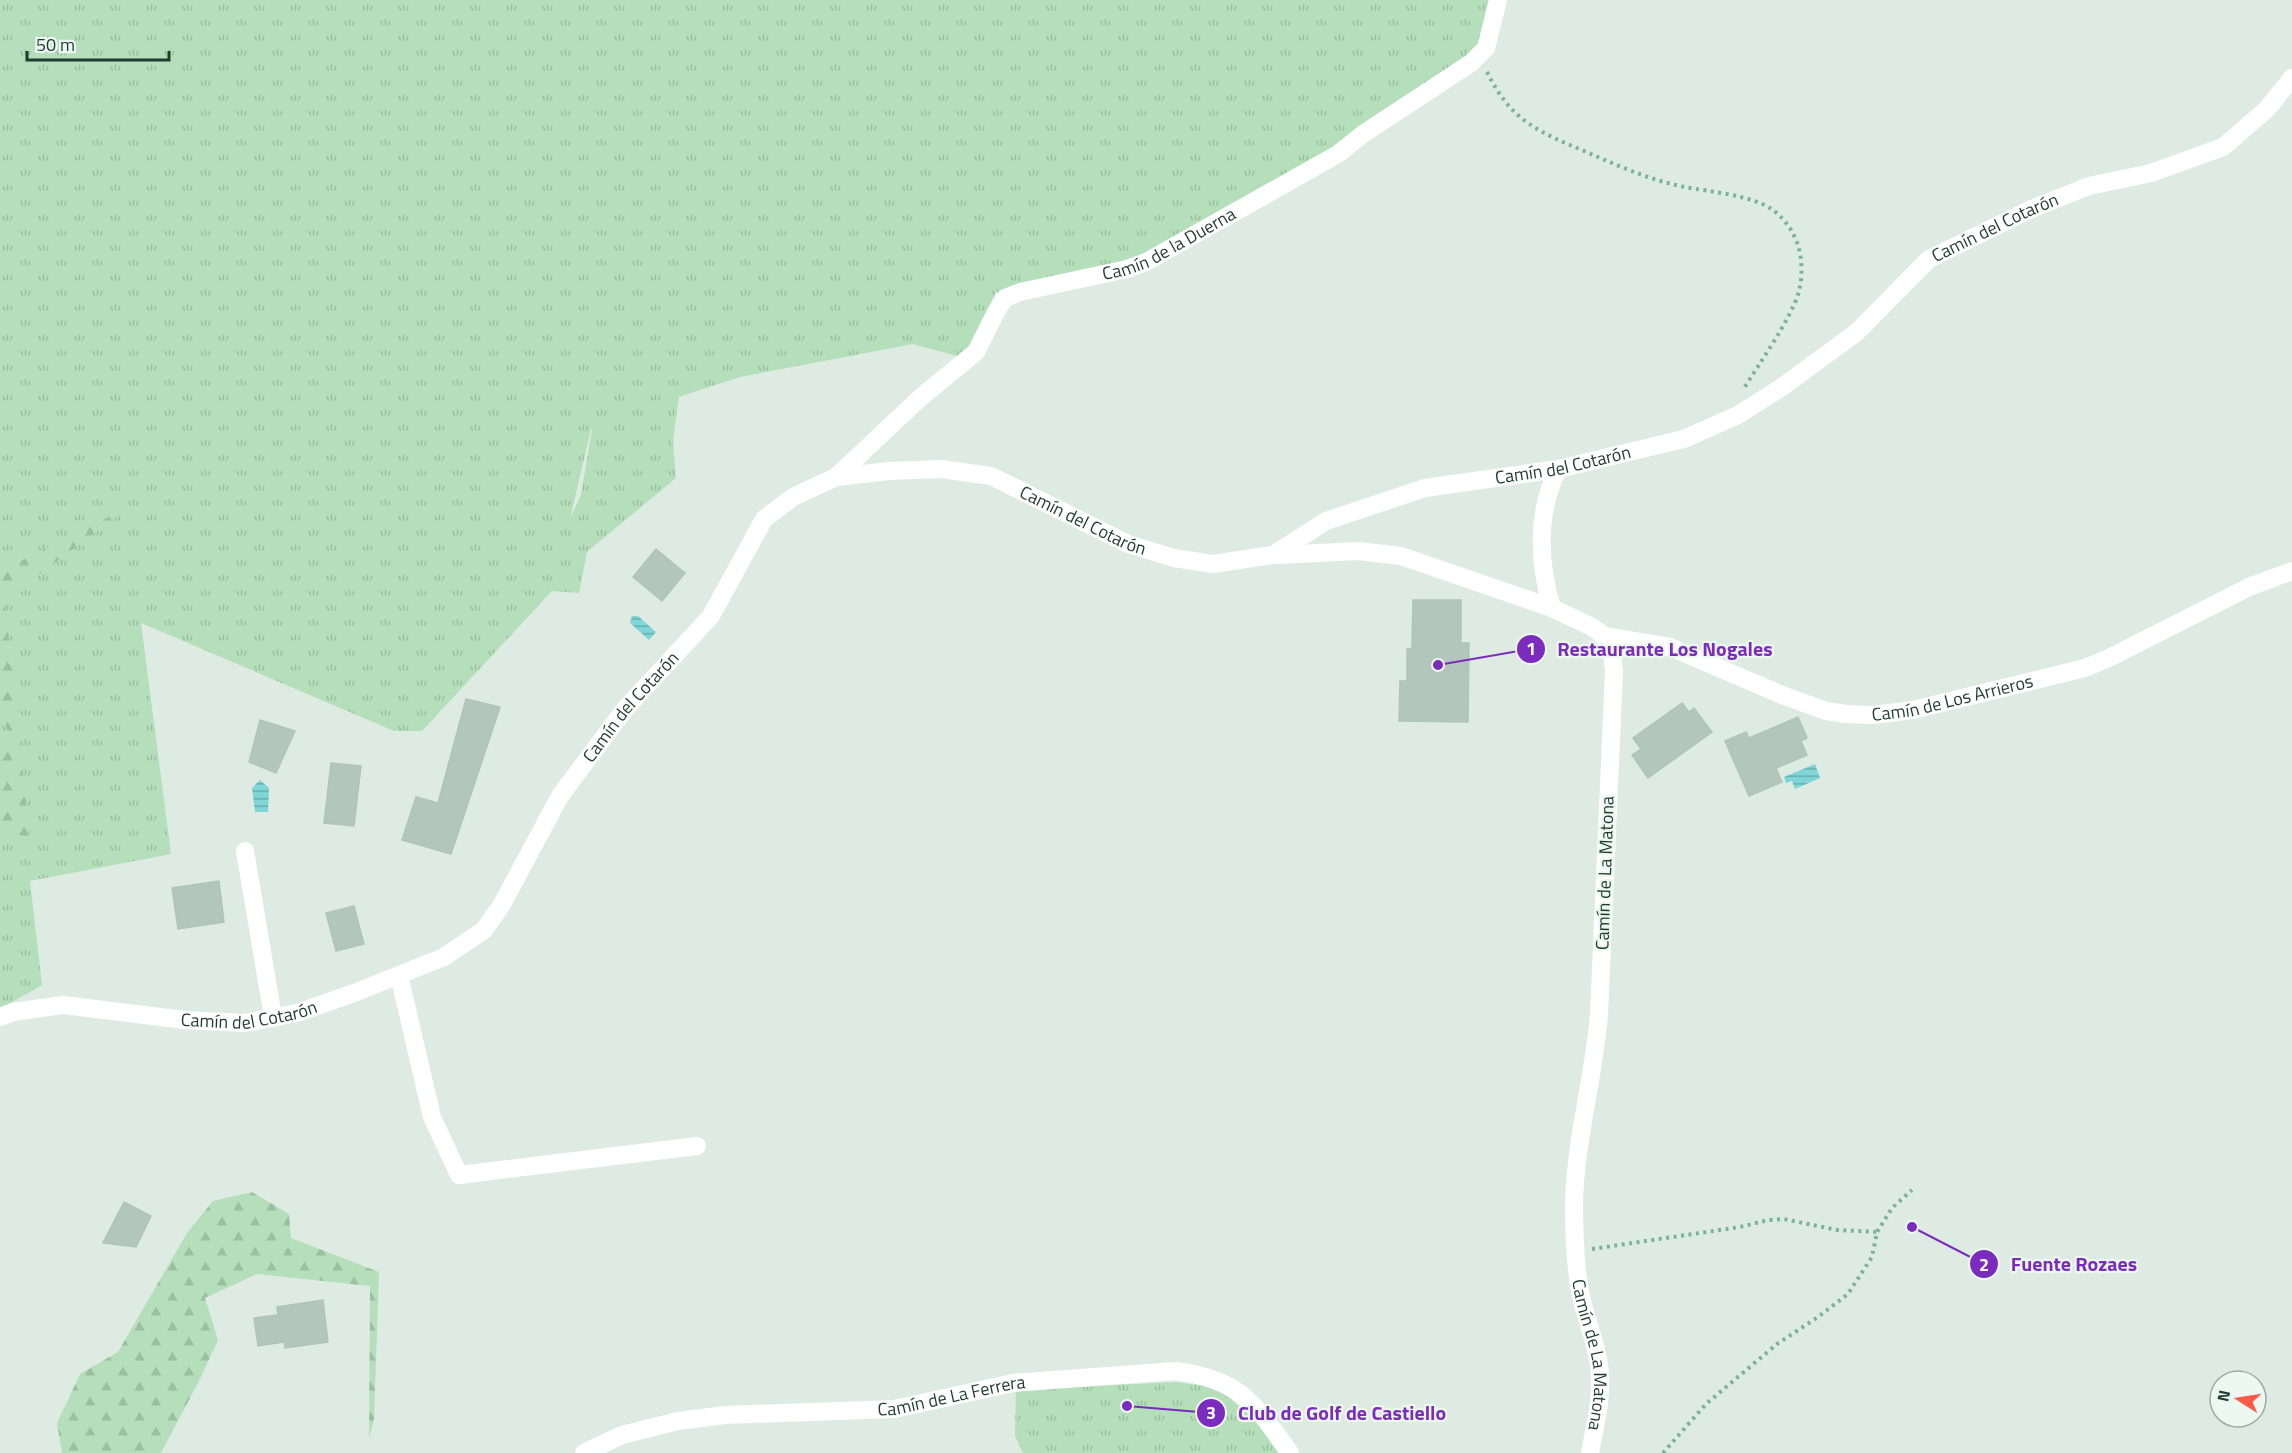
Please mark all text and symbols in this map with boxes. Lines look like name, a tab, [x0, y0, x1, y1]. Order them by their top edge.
scale bar	[27, 24, 170, 62]
text: 50 m	[36, 31, 75, 58]
street label: Camín del Cotarón	[1927, 186, 2062, 269]
street label: Camín de la Duerna	[1100, 200, 1241, 287]
street label: Camín del Cotarón	[1493, 438, 1633, 491]
street label: Camín del Cotarón	[1015, 478, 1150, 562]
callout: Restaurante Los Nogales	[1516, 630, 1785, 668]
text: Restaurante Los Nogales	[1557, 633, 1773, 664]
text: 1	[1526, 635, 1536, 662]
street label: Camín del Cotarón	[576, 645, 685, 768]
street label: Camín de Los Arrieros	[1870, 667, 2036, 728]
street label: Camín de La Matona	[1588, 795, 1621, 951]
street label: Camín del Cotarón	[180, 993, 321, 1036]
callout: Fuente Rozaes	[1969, 1245, 2150, 1283]
text: Fuente Rozaes	[2011, 1248, 2137, 1279]
text: 2	[1979, 1251, 1989, 1278]
street label: Camín de La Matona	[1565, 1277, 1614, 1433]
street label: Camín de La Ferrera	[877, 1368, 1026, 1423]
north arrow	[2208, 1369, 2268, 1429]
text: N	[2210, 1388, 2236, 1404]
callout: Club de Golf de Castiello	[1196, 1394, 1458, 1432]
text: Club de Golf de Castiello	[1238, 1397, 1446, 1428]
text: 3	[1206, 1399, 1216, 1426]

